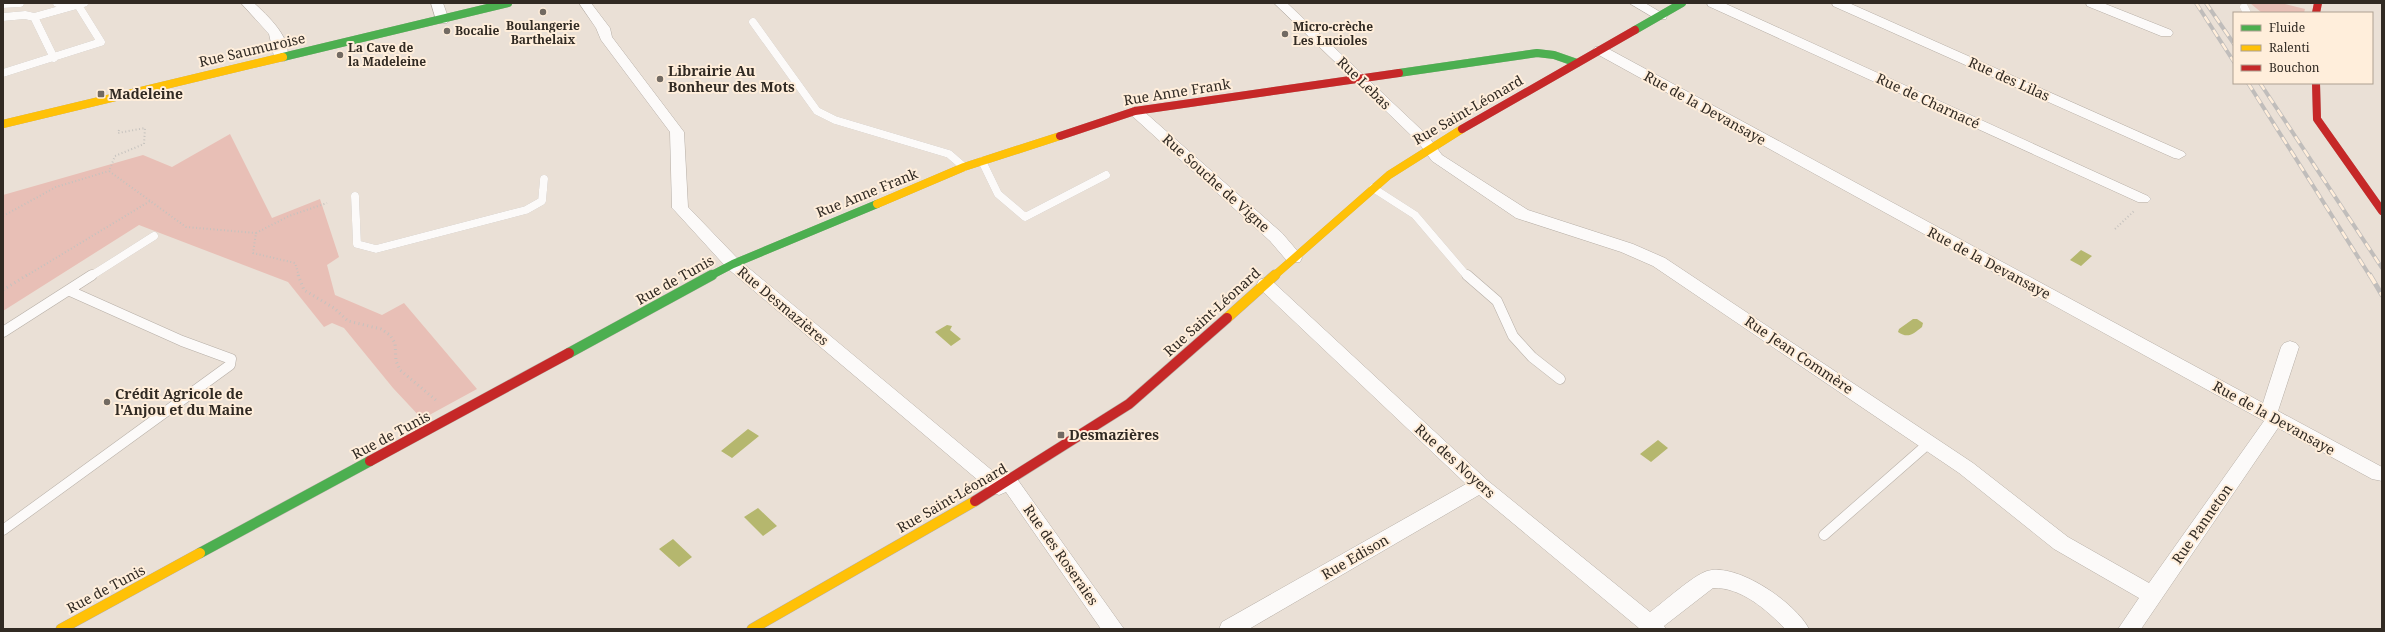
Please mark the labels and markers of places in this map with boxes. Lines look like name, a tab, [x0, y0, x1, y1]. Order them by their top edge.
marker: Boulangerie Barthelaix	[538, 7, 548, 17]
place label: Boulangerie Barthelaix	[506, 17, 580, 48]
place label: Micro-crèche Les Lucioles	[1293, 18, 1373, 49]
place label: Bocalie	[455, 22, 499, 39]
marker: Bocalie	[442, 26, 452, 36]
marker: Micro-crèche Les Lucioles	[1280, 29, 1290, 39]
place label: La Cave de la Madeleine	[348, 39, 426, 70]
marker: La Cave de la Madeleine	[335, 50, 345, 60]
place label: Librairie Au Bonheur des Mots	[668, 61, 795, 96]
marker: Librairie Au Bonheur des Mots	[655, 74, 665, 84]
place label: Madeleine	[109, 84, 183, 103]
marker: Madeleine	[96, 89, 106, 99]
place label: Crédit Agricole de l'Anjou et du Maine	[115, 384, 253, 419]
marker: Crédit Agricole de l'Anjou et du Maine	[102, 397, 112, 407]
place label: Desmazières	[1069, 425, 1159, 444]
marker: Desmazières	[1056, 430, 1066, 440]

